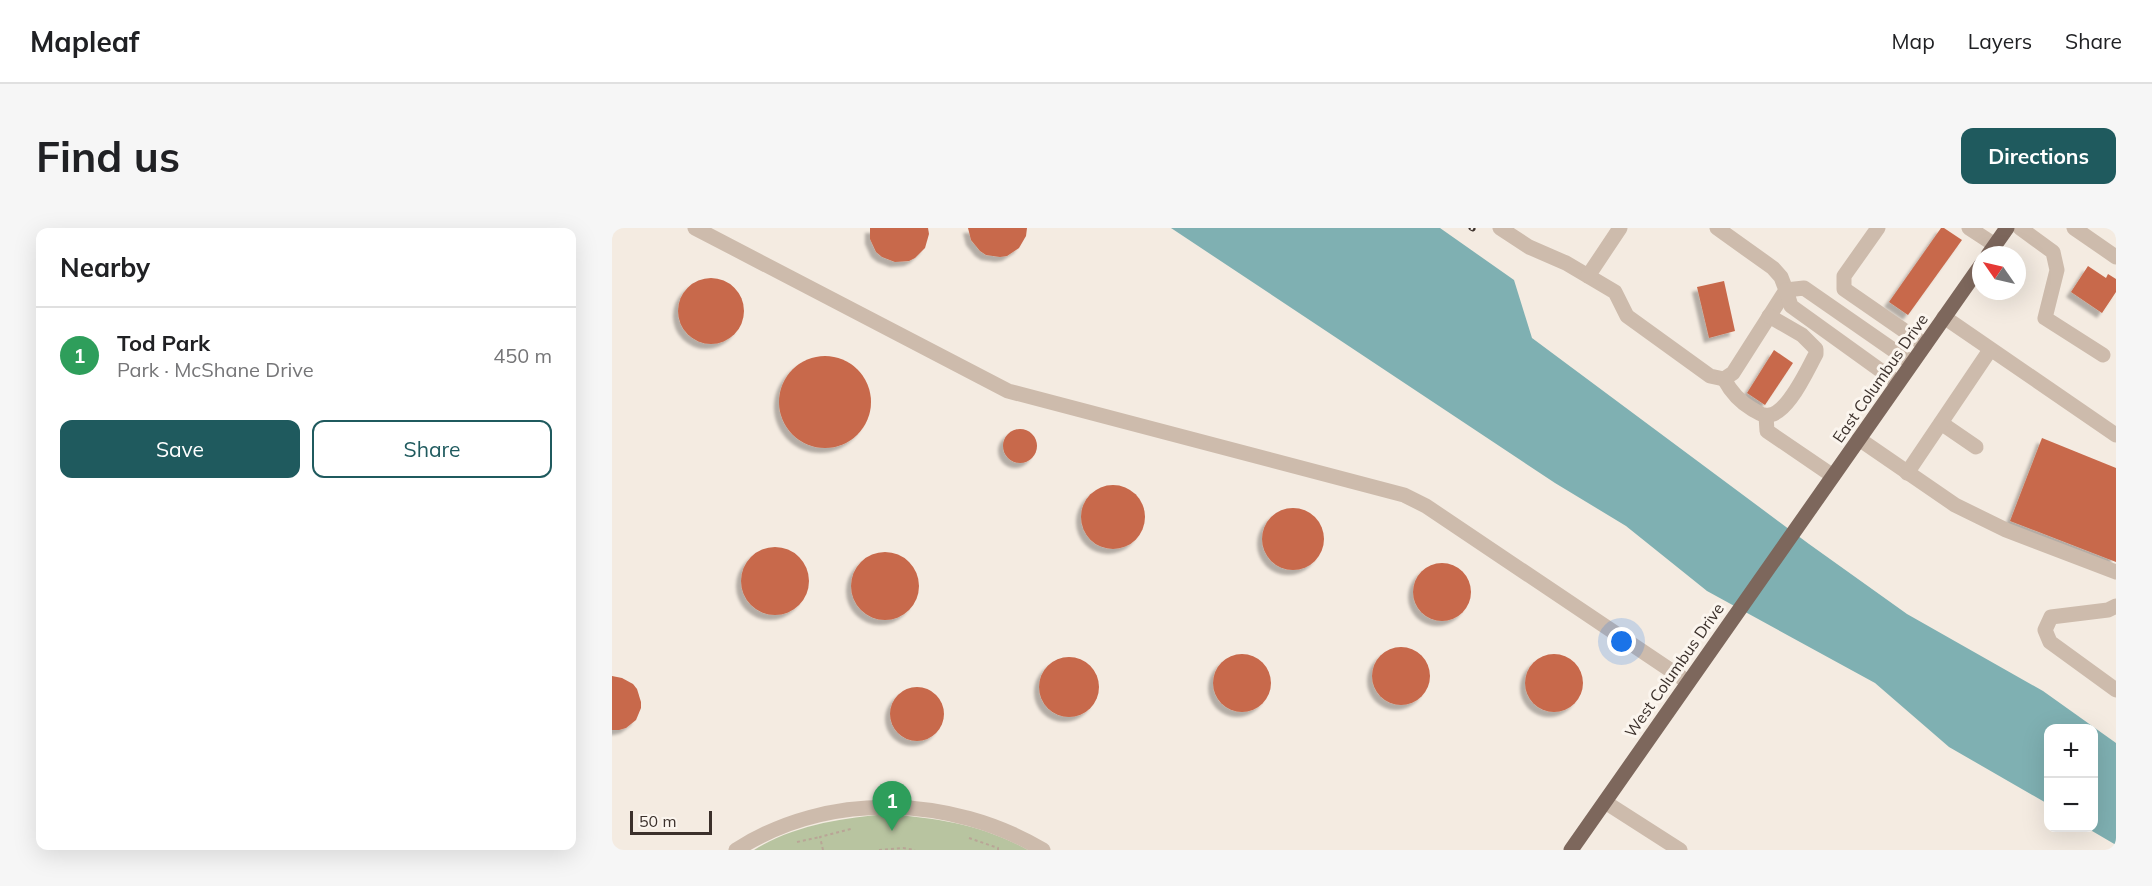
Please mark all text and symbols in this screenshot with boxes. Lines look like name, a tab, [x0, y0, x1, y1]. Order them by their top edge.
text: Mapleaf	[30, 24, 139, 59]
text: Map	[1892, 28, 1935, 54]
text: Layers	[1968, 28, 2032, 54]
text: Share	[2065, 28, 2122, 54]
button: Directions	[1961, 128, 2116, 184]
text: Find us	[36, 130, 180, 183]
north arrow	[1972, 246, 2026, 300]
text: Nearby	[60, 251, 150, 284]
street label: East Columbus Drive	[1828, 310, 1932, 446]
text: Tod Park	[117, 329, 210, 357]
text: 1	[74, 343, 86, 368]
text: 450 m	[493, 343, 552, 368]
text: Park · McShane Drive	[117, 357, 314, 382]
button: Save	[60, 420, 300, 478]
button: Share	[312, 420, 552, 478]
street label: West Columbus Drive	[1620, 599, 1728, 741]
your location	[1607, 627, 1636, 656]
map controls	[2044, 724, 2098, 832]
button: +	[2044, 724, 2098, 778]
button: −	[2044, 778, 2098, 832]
pin: 1	[872, 782, 912, 831]
scale bar	[630, 808, 712, 836]
text: 50 m	[639, 811, 676, 831]

